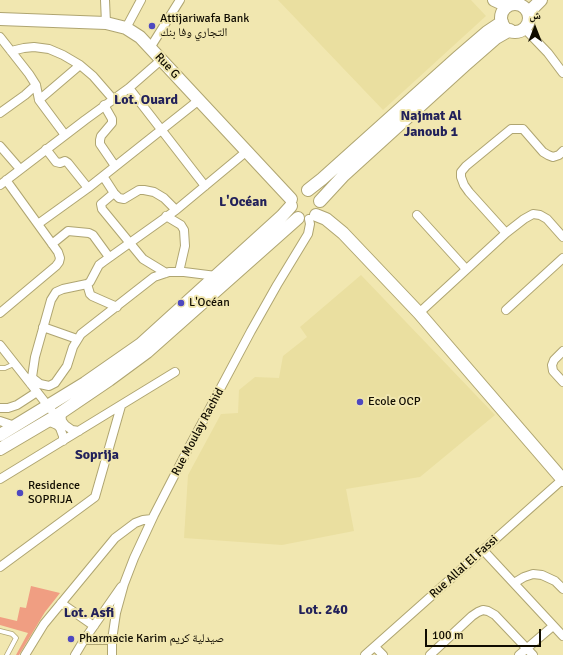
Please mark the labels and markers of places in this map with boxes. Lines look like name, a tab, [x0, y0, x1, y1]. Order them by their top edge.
place label: Attijariwafa Bank التجاري وفا بنك	[160, 12, 249, 40]
marker: Attijariwafa Bank التجاري وفا بنك	[147, 21, 157, 31]
place label: L'Océan	[189, 296, 230, 310]
marker: L'Océan	[176, 298, 186, 308]
place label: Ecole OCP	[368, 395, 420, 409]
marker: Ecole OCP	[355, 397, 365, 407]
place label: Residence SOPRIJA	[28, 479, 80, 507]
marker: Residence SOPRIJA	[15, 488, 25, 498]
place label: Pharmacie Karim صيدلية كريم	[79, 632, 224, 646]
marker: Pharmacie Karim صيدلية كريم	[66, 634, 76, 644]

